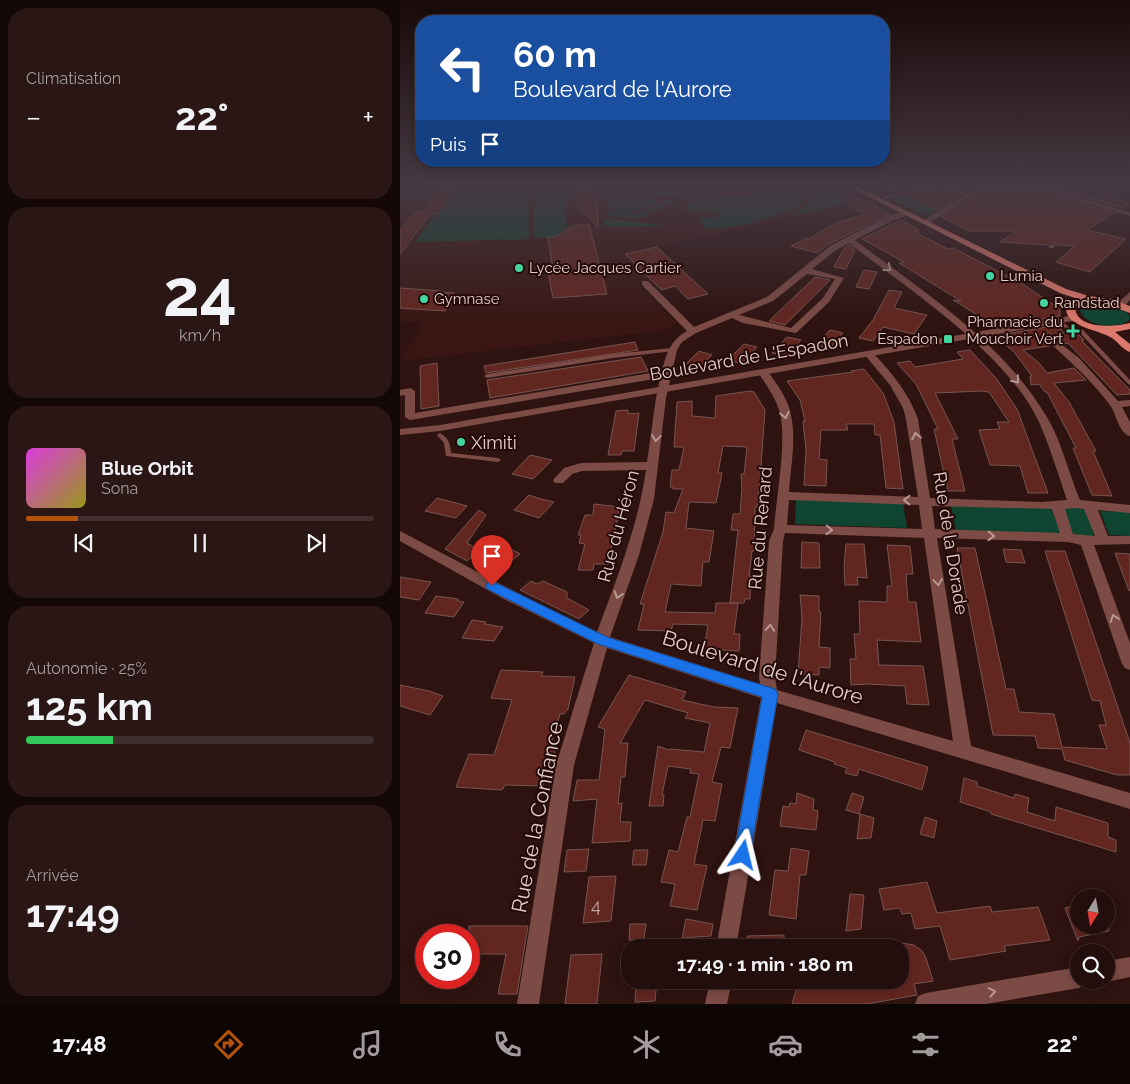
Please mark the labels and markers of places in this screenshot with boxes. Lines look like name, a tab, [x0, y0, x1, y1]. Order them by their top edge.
place label: Lycée Jacques Cartier	[529, 259, 682, 277]
marker: Lycée Jacques Cartier	[513, 262, 525, 274]
place label: Lumia	[1000, 267, 1043, 285]
marker: Lumia	[984, 270, 996, 282]
place label: Gymnase	[434, 290, 500, 308]
marker: Gymnase	[418, 293, 430, 305]
place label: Randstad	[1054, 294, 1120, 312]
marker: Randstad	[1038, 297, 1050, 309]
place label: Pharmacie du Mouchoir Vert	[966, 313, 1063, 348]
marker: Pharmacie du Mouchoir Vert	[1067, 325, 1079, 337]
place label: Espadon	[877, 330, 938, 348]
marker: Espadon	[942, 333, 954, 345]
place label: Ximiti	[471, 432, 517, 453]
marker: Ximiti	[455, 436, 467, 448]
pin	[471, 535, 513, 586]

